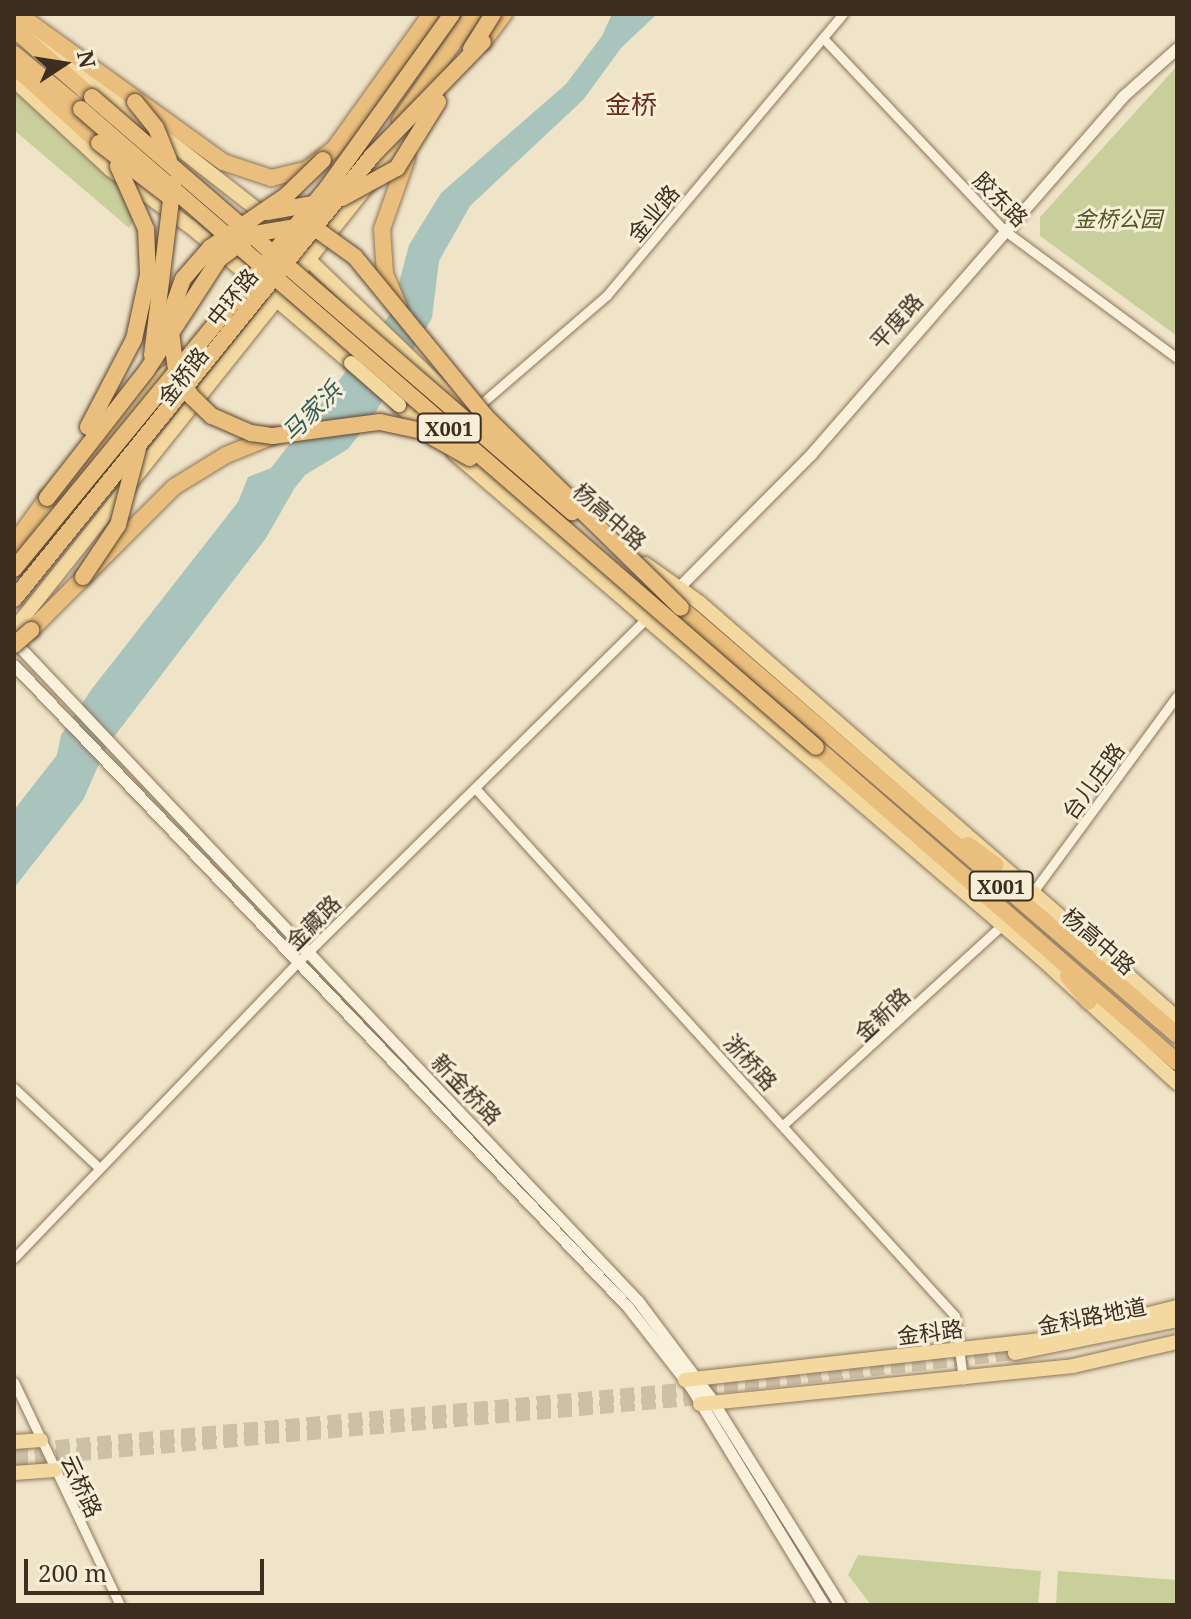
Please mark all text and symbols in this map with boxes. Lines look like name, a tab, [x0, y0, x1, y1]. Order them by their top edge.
north arrow	[24, 24, 104, 104]
text: N	[71, 47, 104, 71]
district label: 金桥	[605, 89, 657, 121]
street label: 胶东路	[968, 166, 1034, 232]
street label: 金业路	[622, 179, 684, 247]
park label: 金桥公园	[1074, 206, 1162, 232]
street label: 中环路	[201, 263, 263, 331]
street label: 平度路	[864, 288, 928, 354]
street label: 金桥路	[152, 342, 214, 410]
water label: 马家浜	[275, 375, 347, 447]
road number: X001	[415, 412, 483, 444]
street label: 杨高中路	[568, 477, 652, 555]
street label: 台儿庄路	[1056, 738, 1130, 824]
road number: X001	[967, 870, 1035, 902]
street label: 金藏路	[280, 889, 346, 955]
street label: 杨高中路	[1057, 902, 1141, 980]
street label: 金新路	[849, 982, 915, 1046]
street label: 浙桥路	[719, 1029, 783, 1095]
street label: 新金桥路	[427, 1048, 507, 1130]
street label: 金科路地道	[1035, 1293, 1149, 1339]
street label: 金科路	[896, 1315, 964, 1349]
street label: 云桥路	[56, 1451, 108, 1521]
scale bar	[28, 1543, 268, 1593]
text: 200 m	[38, 1556, 107, 1589]

